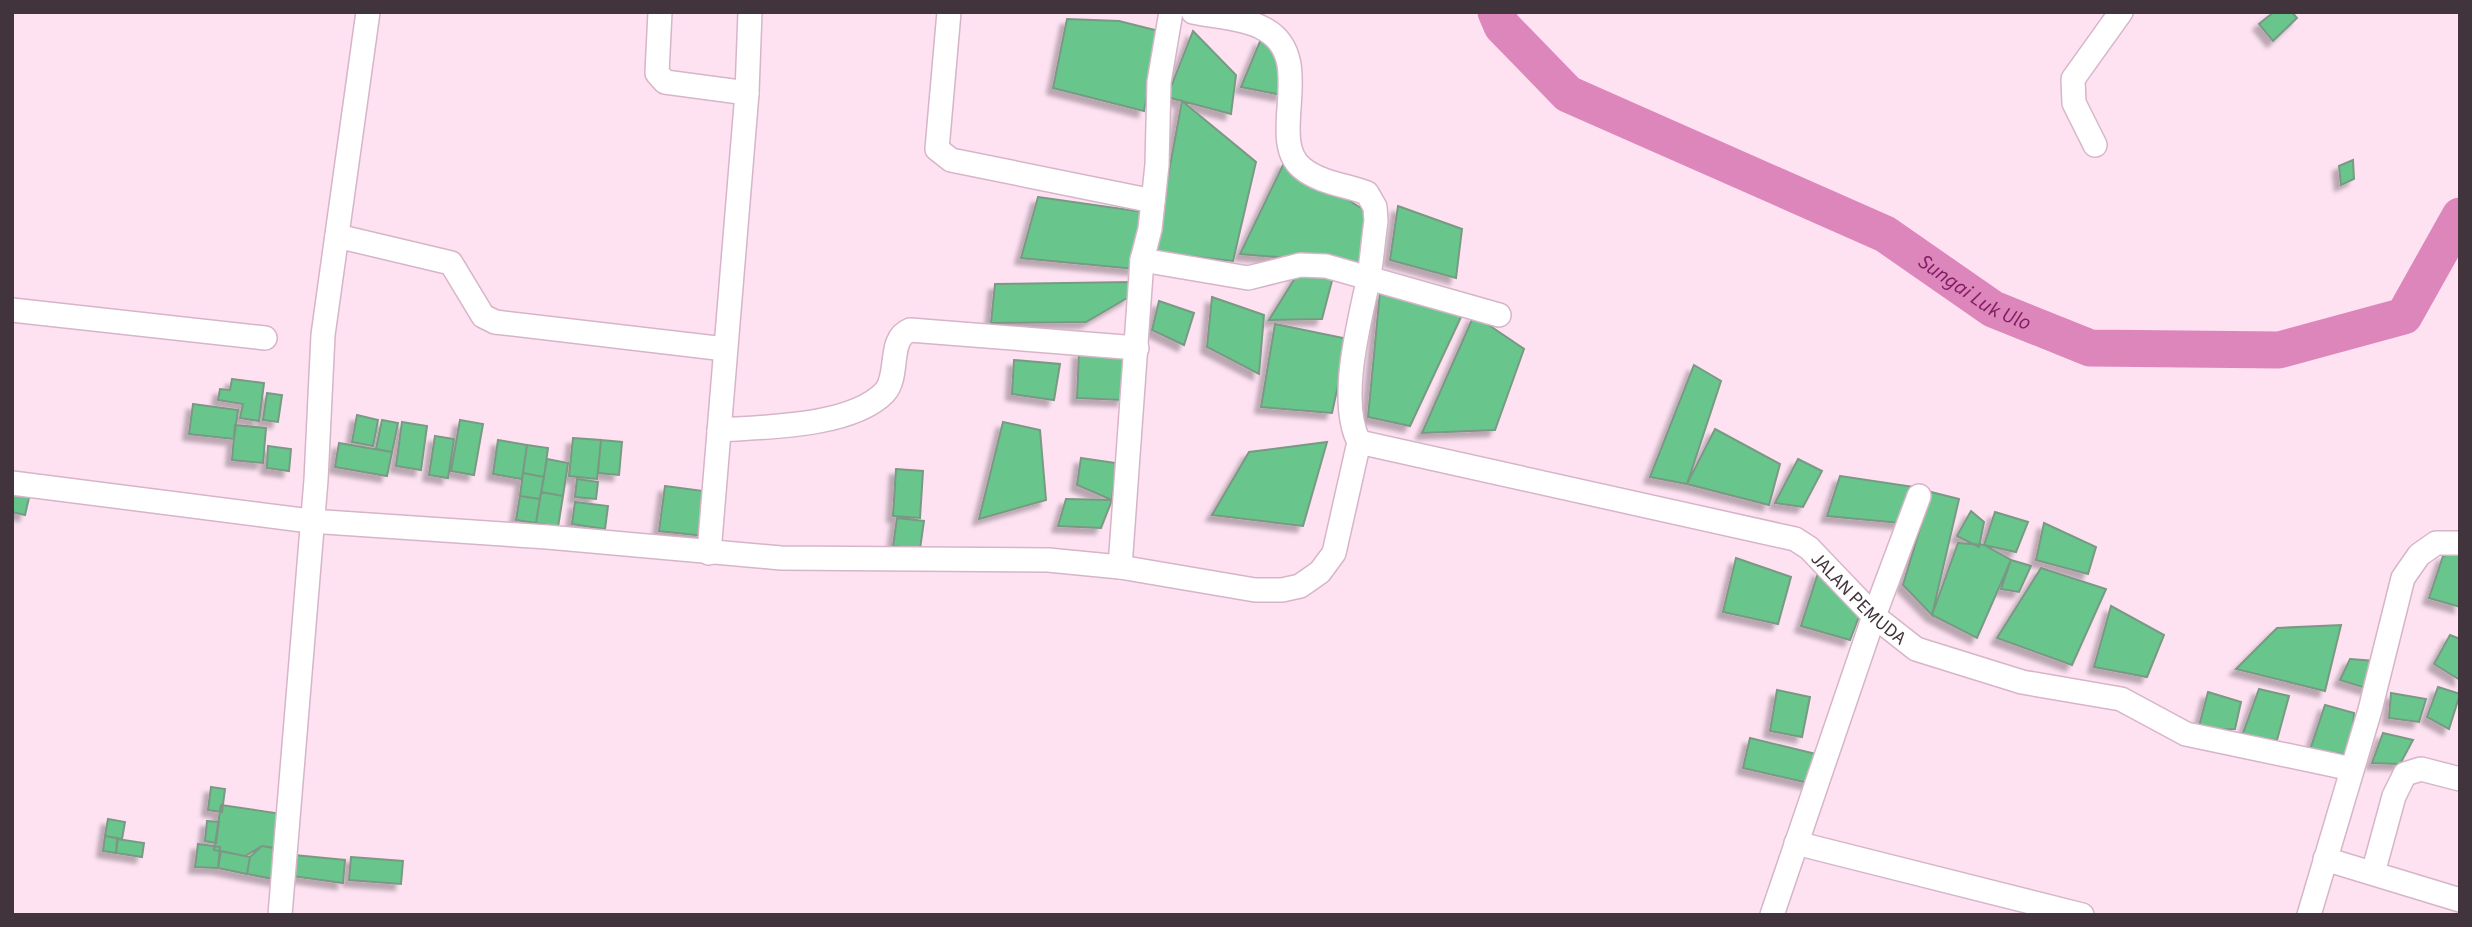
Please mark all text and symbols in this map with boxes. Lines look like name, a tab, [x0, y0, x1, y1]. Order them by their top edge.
water label: Sungai Luk Ulo	[1912, 247, 2036, 338]
street label: JALAN PEMUDA	[1804, 546, 1912, 652]

